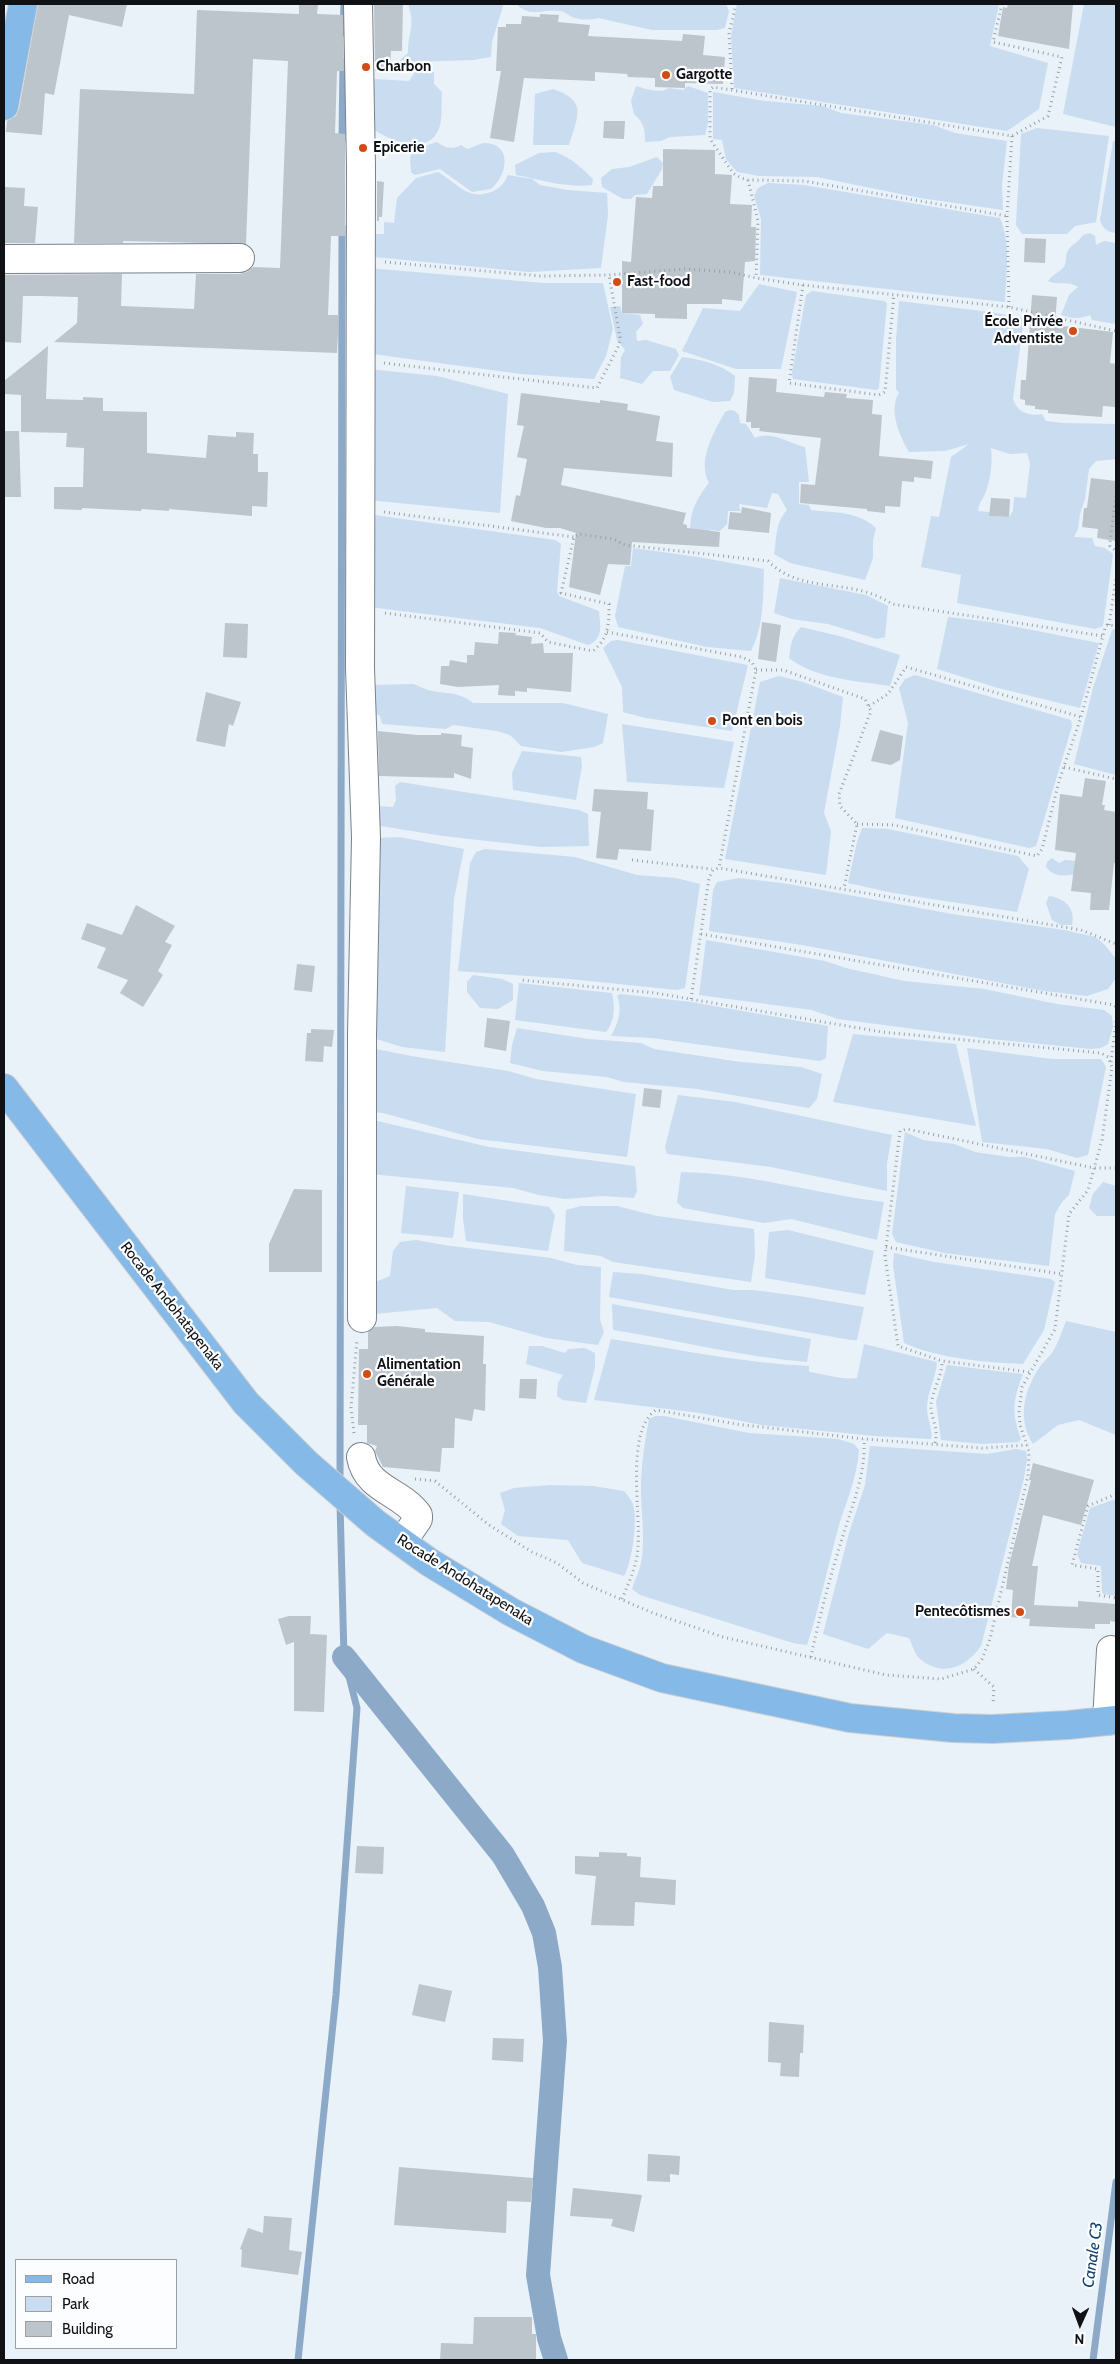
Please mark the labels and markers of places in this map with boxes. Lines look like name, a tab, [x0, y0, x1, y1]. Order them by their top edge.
place label: Charbon	[376, 58, 431, 76]
marker: Charbon	[360, 61, 372, 73]
place label: Gargotte	[676, 66, 732, 84]
marker: Gargotte	[660, 69, 672, 81]
place label: Epicerie	[373, 139, 424, 157]
marker: Epicerie	[357, 142, 369, 154]
place label: Fast-food	[627, 273, 690, 291]
marker: Fast-food	[611, 276, 623, 288]
place label: École Privée Adventiste	[984, 313, 1063, 348]
marker: École Privée Adventiste	[1067, 325, 1079, 337]
place label: Pont en bois	[722, 712, 802, 730]
marker: Pont en bois	[706, 715, 718, 727]
place label: Alimentation Générale	[377, 1356, 461, 1391]
marker: Alimentation Générale	[361, 1368, 373, 1380]
place label: Pentecôtismes	[915, 1603, 1010, 1621]
marker: Pentecôtismes	[1014, 1606, 1026, 1618]

